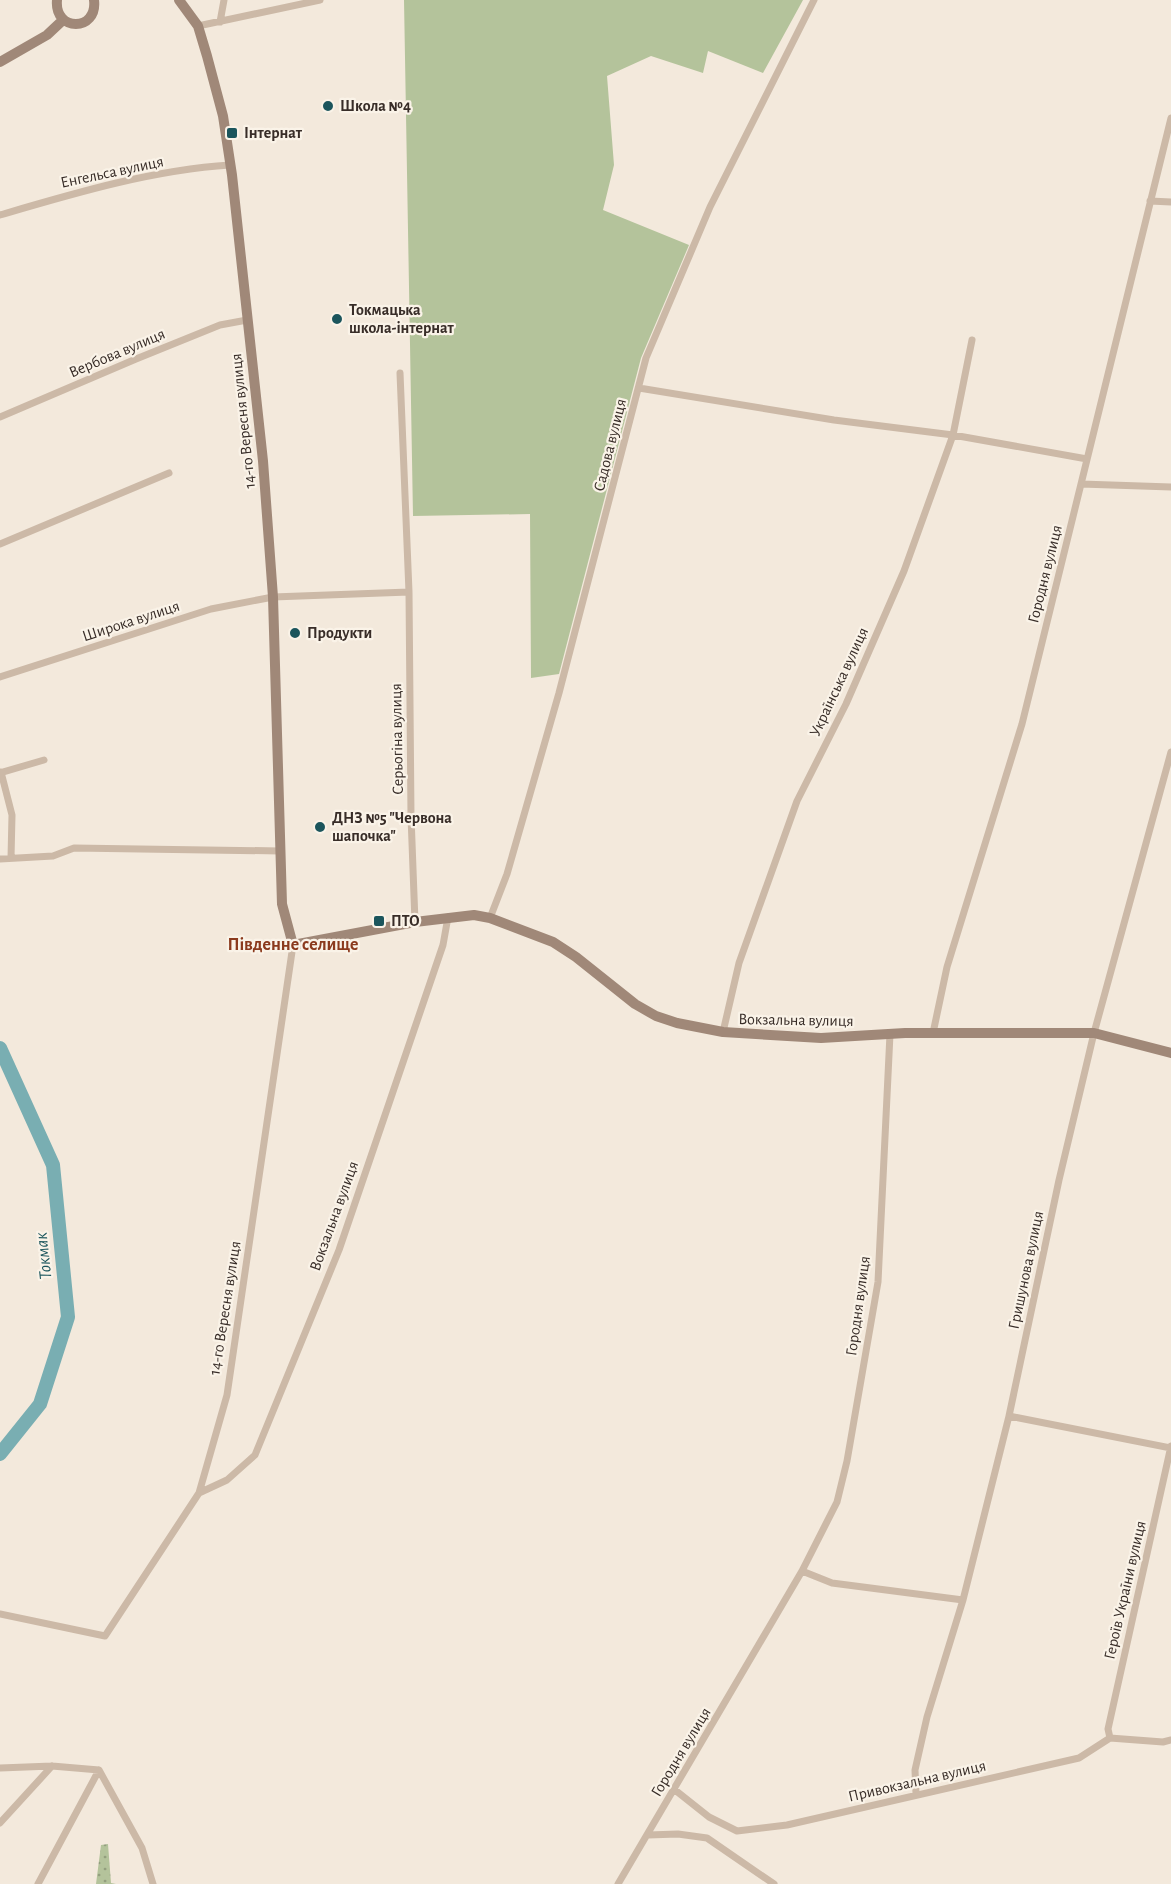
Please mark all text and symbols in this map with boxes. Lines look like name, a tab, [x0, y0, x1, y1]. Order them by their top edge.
place label: Школа №4	[340, 98, 411, 114]
marker: Школа №4	[321, 99, 335, 113]
place label: Інтернат	[244, 125, 303, 141]
marker: Інтернат	[225, 126, 239, 140]
street label: Енгельса вулиця	[59, 153, 165, 192]
place label: Токмацька школа-інтернат	[349, 302, 455, 336]
marker: Токмацька школа-інтернат	[330, 312, 344, 326]
street label: Вербова вулиця	[67, 326, 168, 381]
street label: 14-го Вересня вулиця	[228, 353, 259, 489]
street label: Садова вулиця	[591, 397, 630, 493]
street label: Городня вулиця	[1025, 523, 1066, 625]
street label: Широка вулиця	[80, 598, 182, 645]
place label: Продукти	[307, 625, 372, 642]
street label: Українська вулиця	[807, 625, 872, 740]
marker: Продукти	[288, 626, 302, 640]
street label: Серьогіна вулиця	[388, 683, 407, 795]
place label: ДНЗ №5 "Червона шапочка"	[332, 810, 452, 844]
marker: ДНЗ №5 "Червона шапочка"	[313, 820, 327, 834]
place label: ПТО	[391, 913, 420, 929]
marker: ПТО	[372, 914, 386, 928]
district label: Південне селище	[227, 936, 359, 954]
street label: Вокзальна вулиця	[738, 1011, 854, 1030]
street label: Вокзальна вулиця	[307, 1159, 362, 1273]
street label: Гришунова вулиця	[1006, 1209, 1047, 1331]
water label: Токмак	[33, 1231, 55, 1281]
street label: 14-го Вересня вулиця	[206, 1240, 245, 1376]
street label: Городня вулиця	[843, 1255, 874, 1357]
street label: Героїв України вулиця	[1101, 1519, 1150, 1661]
street label: Городня вулиця	[648, 1705, 715, 1800]
street label: Привокзальна вулиця	[847, 1757, 988, 1806]

